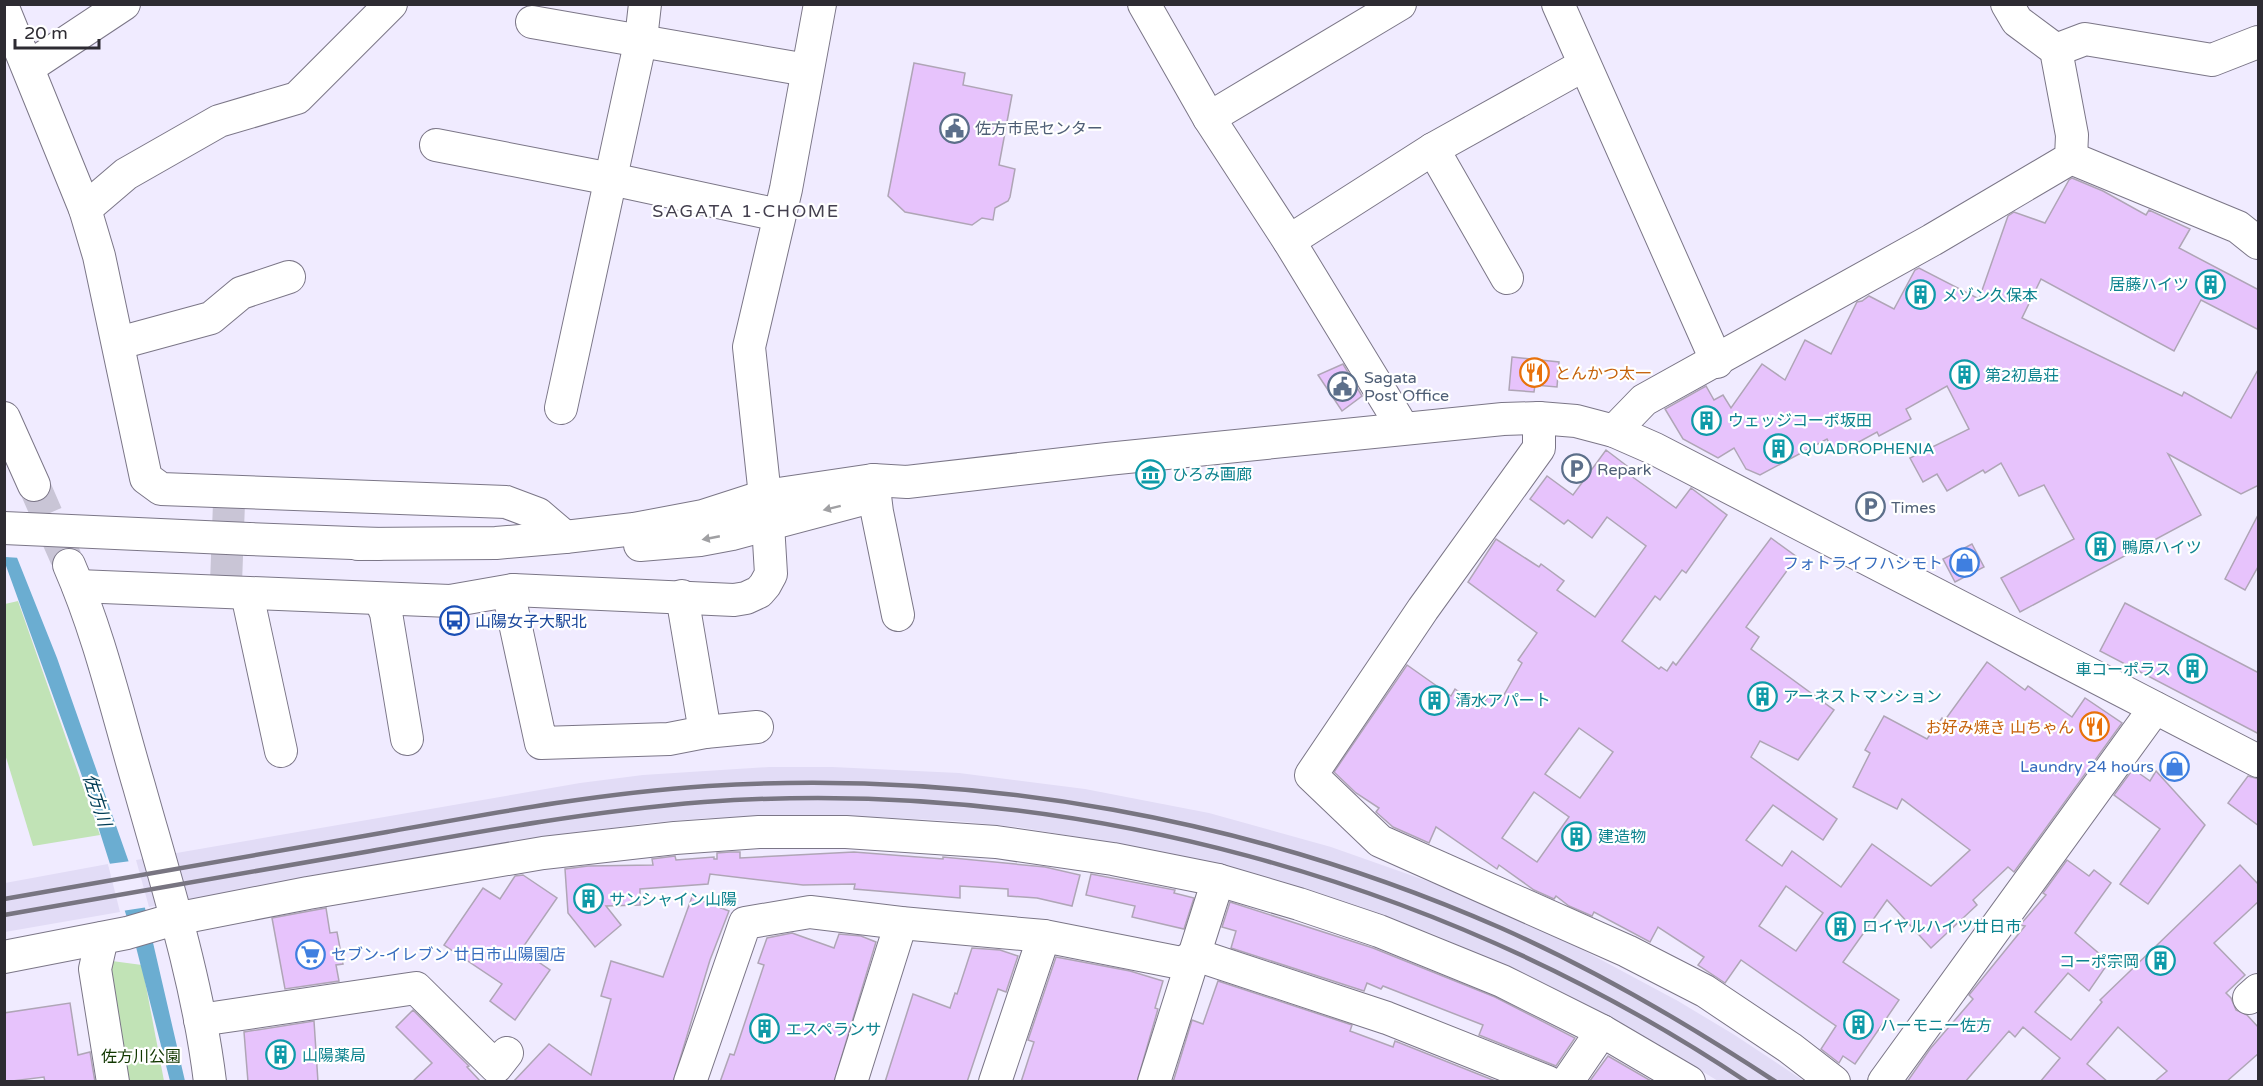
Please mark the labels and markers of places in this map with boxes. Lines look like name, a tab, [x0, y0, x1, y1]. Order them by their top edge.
public building icon: 佐方市民センター	[938, 112, 970, 144]
place label: 佐方市民センター	[975, 119, 1103, 139]
building icon: 居藤ハイツ	[2194, 268, 2226, 300]
place label: 居藤ハイツ	[2109, 275, 2189, 295]
building icon: メゾン久保本	[1905, 279, 1937, 311]
place label: メゾン久保本	[1942, 286, 2038, 306]
restaurant icon: とんかつ太一	[1518, 357, 1550, 389]
building icon: 第2初島荘	[1948, 359, 1980, 391]
place label: とんかつ太一	[1555, 364, 1651, 384]
place label: 第2初島荘	[1985, 366, 2059, 386]
place label: Sagata Post Office	[1364, 368, 1449, 406]
public building icon: Sagata Post Office	[1327, 370, 1359, 402]
building icon: ウェッジコーポ坂田	[1691, 404, 1723, 436]
place label: ウェッジコーポ坂田	[1728, 411, 1872, 431]
building icon: QUADROPHENIA	[1762, 432, 1794, 464]
place label: QUADROPHENIA	[1799, 439, 1935, 459]
parking icon: Repark	[1560, 453, 1592, 485]
museum icon: ひろみ画廊	[1135, 458, 1167, 490]
place label: Repark	[1597, 460, 1652, 480]
place label: ひろみ画廊	[1172, 465, 1252, 485]
parking icon: Times	[1854, 491, 1886, 523]
place label: Times	[1891, 498, 1936, 518]
building icon: 鴨原ハイツ	[2085, 531, 2117, 563]
place label: 鴨原ハイツ	[2122, 538, 2202, 558]
shop icon: フォトライフハシモト	[1948, 547, 1980, 579]
place label: フォトライフハシモト	[1783, 554, 1943, 574]
bus stop icon: 山陽女子大駅北	[438, 605, 470, 637]
place label: 山陽女子大駅北	[475, 612, 587, 632]
building icon: 車コーポラス	[2176, 653, 2208, 685]
place label: 車コーポラス	[2075, 660, 2171, 680]
building icon: アーネストマンション	[1746, 680, 1778, 712]
building icon: 清水アパート	[1418, 684, 1450, 716]
place label: アーネストマンション	[1783, 687, 1942, 707]
place label: 清水アパート	[1455, 691, 1551, 711]
restaurant icon: お好み焼き 山ちゃん	[2079, 711, 2111, 743]
place label: お好み焼き 山ちゃん	[1926, 718, 2074, 738]
shop icon: Laundry 24 hours	[2159, 750, 2191, 782]
place label: Laundry 24 hours	[2020, 757, 2154, 777]
building icon: 建造物	[1561, 820, 1593, 852]
place label: 建造物	[1598, 827, 1646, 847]
building icon: サンシャイン山陽	[572, 883, 604, 915]
place label: サンシャイン山陽	[609, 890, 737, 910]
building icon: ロイヤルハイツ廿日市	[1825, 910, 1857, 942]
place label: ロイヤルハイツ廿日市	[1862, 917, 2021, 937]
supermarket icon: セブン-イレブン 廿日市山陽園店	[294, 938, 326, 970]
place label: セブン-イレブン 廿日市山陽園店	[331, 945, 566, 965]
building icon: コーポ宗岡	[2144, 945, 2176, 977]
place label: コーポ宗岡	[2059, 952, 2139, 972]
building icon: ハーモニー佐方	[1843, 1009, 1875, 1041]
building icon: エスペランサ	[749, 1013, 781, 1045]
place label: ハーモニー佐方	[1880, 1016, 1992, 1036]
place label: エスペランサ	[786, 1020, 881, 1040]
building icon: 山陽薬局	[265, 1039, 297, 1071]
place label: 山陽薬局	[302, 1046, 366, 1066]

